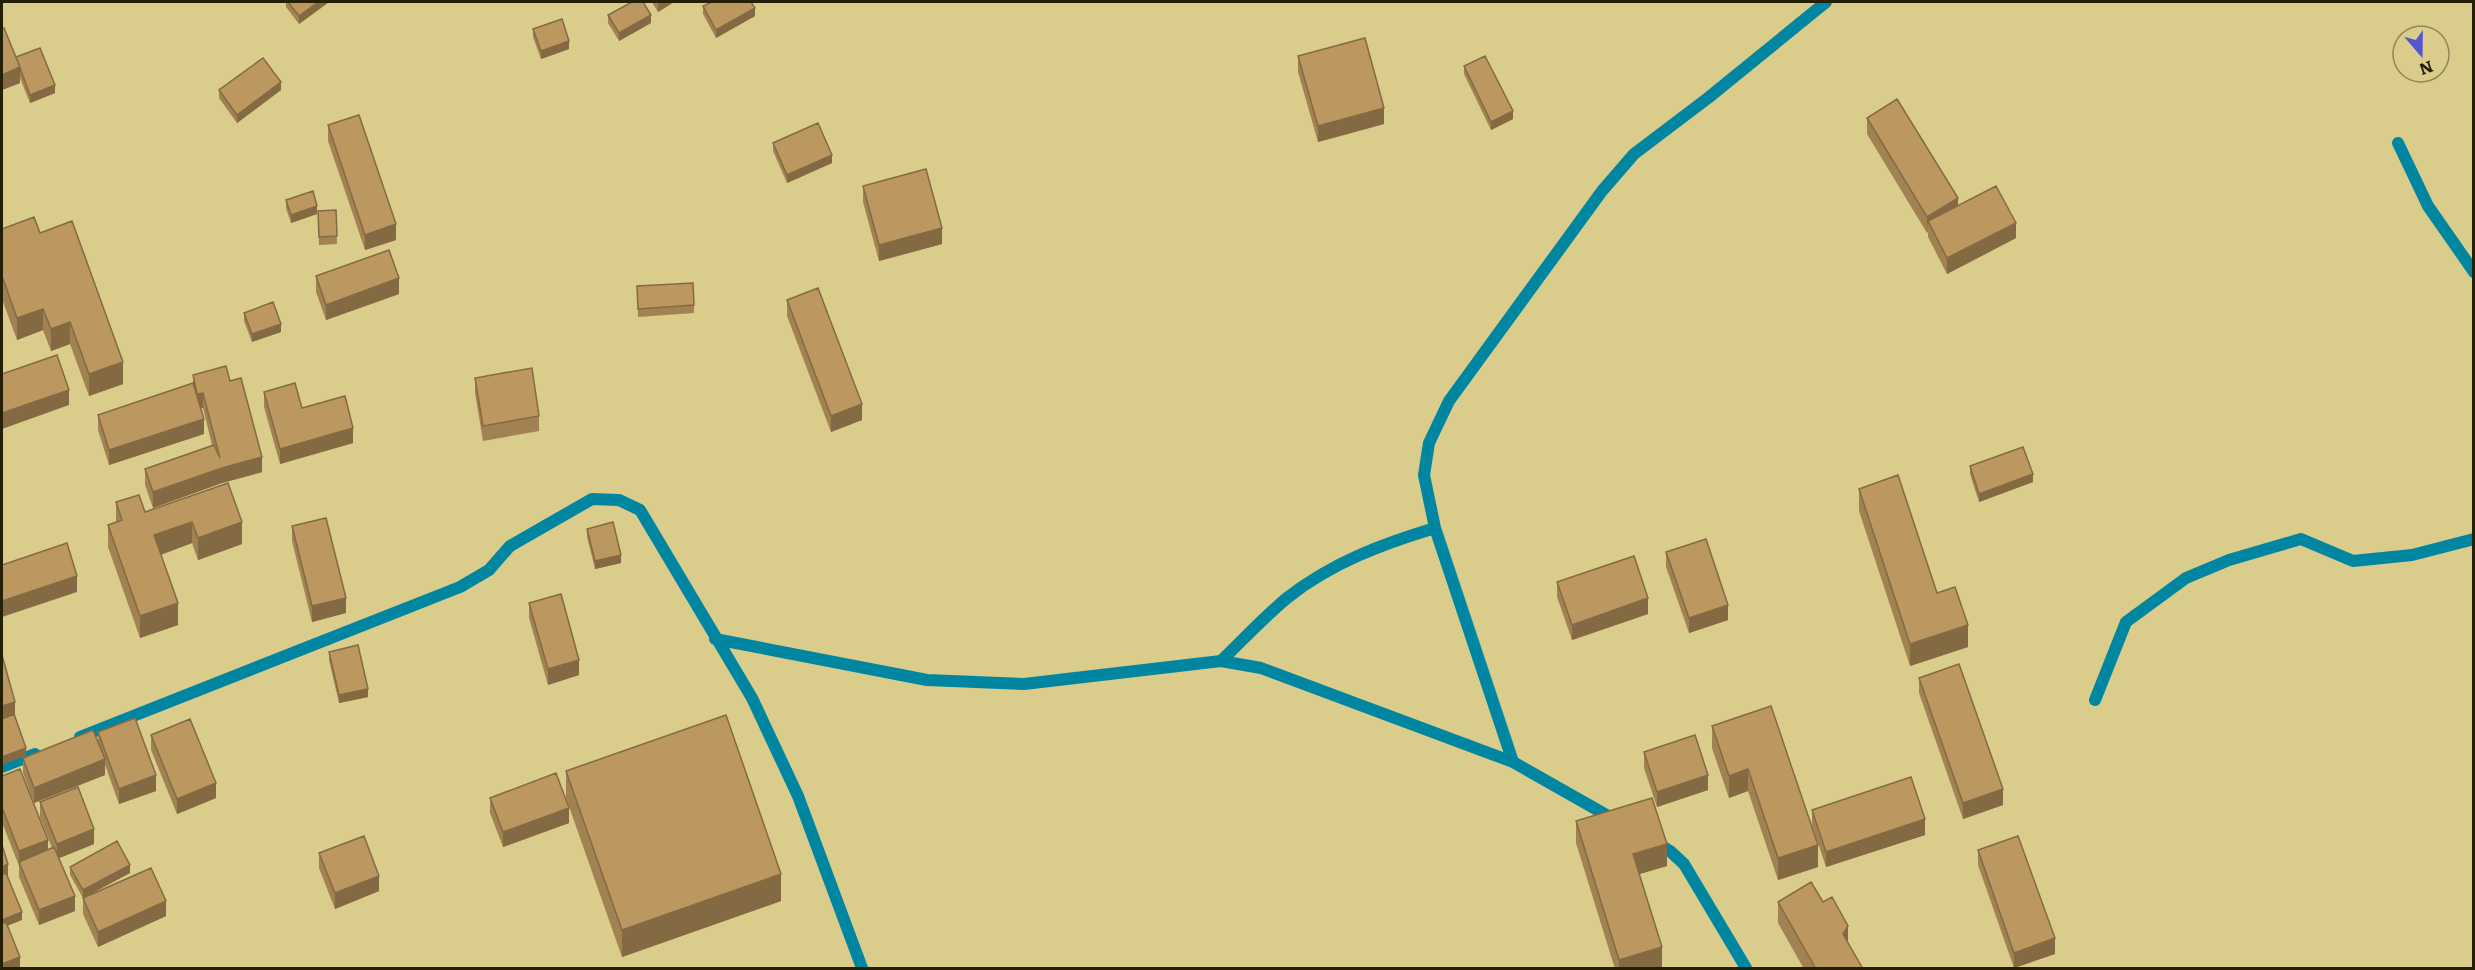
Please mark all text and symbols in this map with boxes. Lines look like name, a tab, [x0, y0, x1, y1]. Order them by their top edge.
north arrow	[2391, 24, 2451, 84]
text: N	[2416, 55, 2437, 83]

